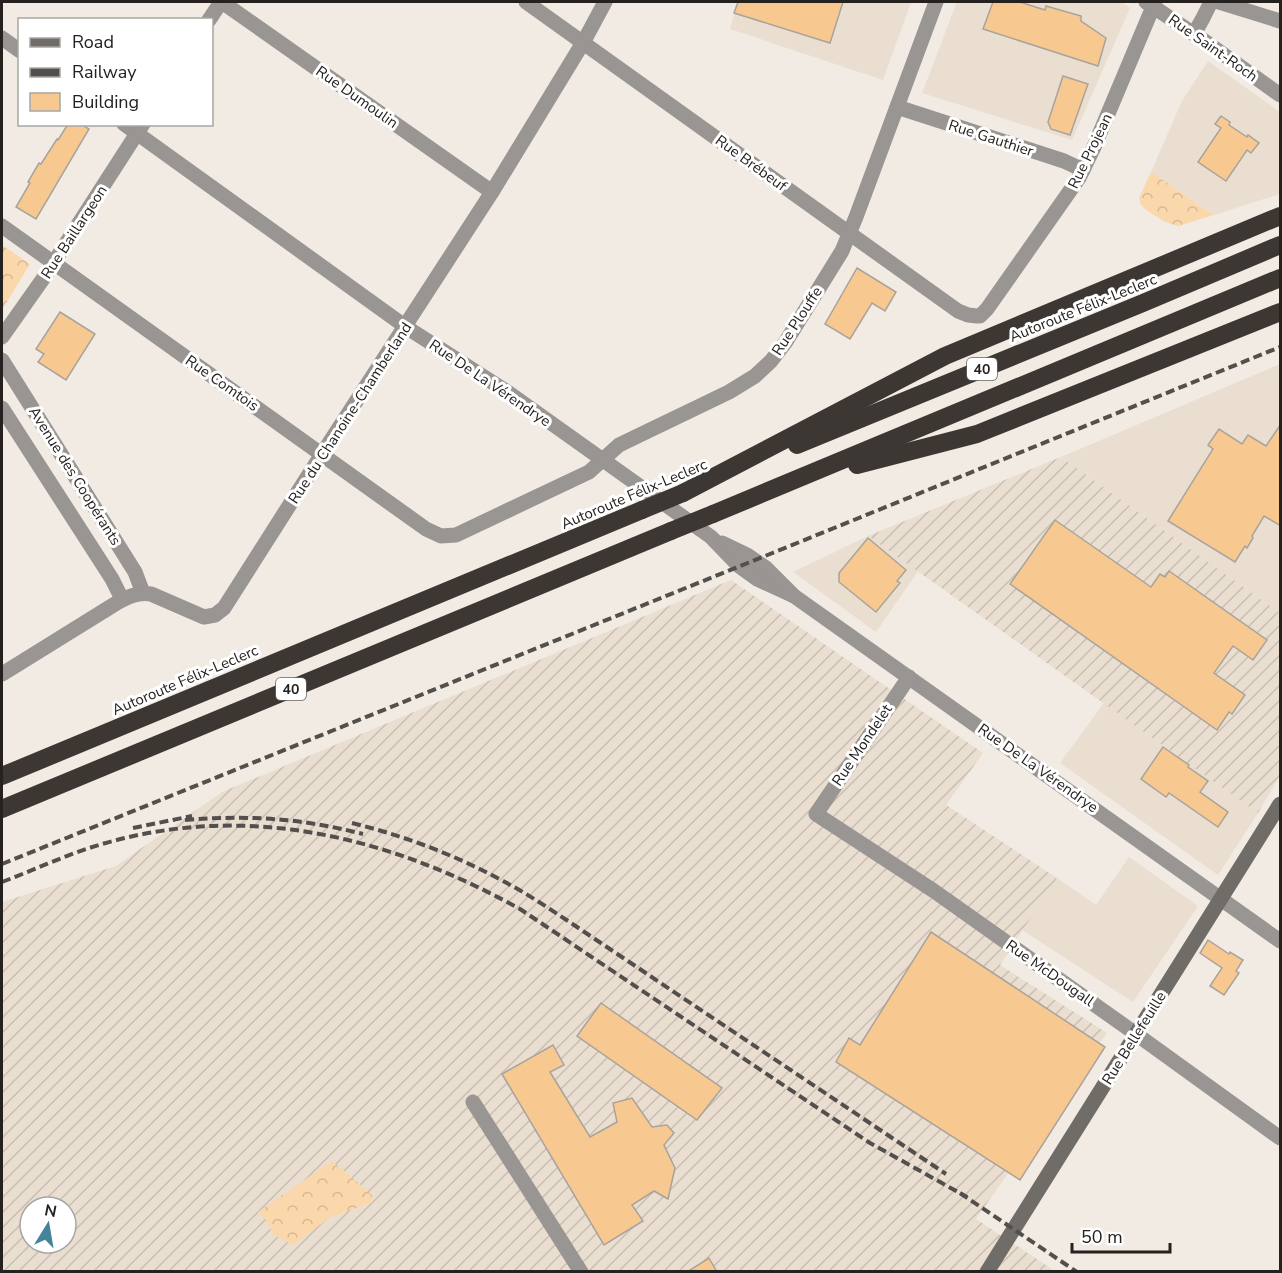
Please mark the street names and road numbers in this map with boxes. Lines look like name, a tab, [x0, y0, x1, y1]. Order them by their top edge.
street label: Rue Saint-Roch	[1164, 10, 1262, 86]
street label: Rue Dumoulin	[312, 61, 402, 133]
street label: Rue Projean	[1063, 110, 1117, 192]
street label: Rue Gauthier	[946, 115, 1037, 161]
street label: Rue Brébeuf	[711, 130, 792, 196]
street label: Rue Baillargeon	[36, 181, 112, 283]
street label: Autoroute Félix-Leclerc	[1006, 269, 1160, 347]
street label: Rue Plouffe	[767, 283, 827, 359]
street label: Rue du Chanoine-Chamberland	[284, 318, 416, 508]
street label: Rue De La Vérendrye	[425, 335, 555, 431]
street label: Rue Comtois	[181, 350, 263, 416]
road number: 40	[967, 358, 997, 380]
street label: Avenue des Coopérants	[24, 403, 126, 549]
street label: Autoroute Félix-Leclerc	[558, 454, 710, 534]
street label: Autoroute Félix-Leclerc	[109, 640, 261, 720]
road number: 40	[276, 678, 306, 700]
street label: Rue Mondelet	[827, 700, 897, 790]
street label: Rue De La Vérendrye	[974, 719, 1102, 817]
street label: Rue McDougall	[1002, 935, 1099, 1011]
street label: Rue Bellefeuille	[1097, 987, 1171, 1089]

